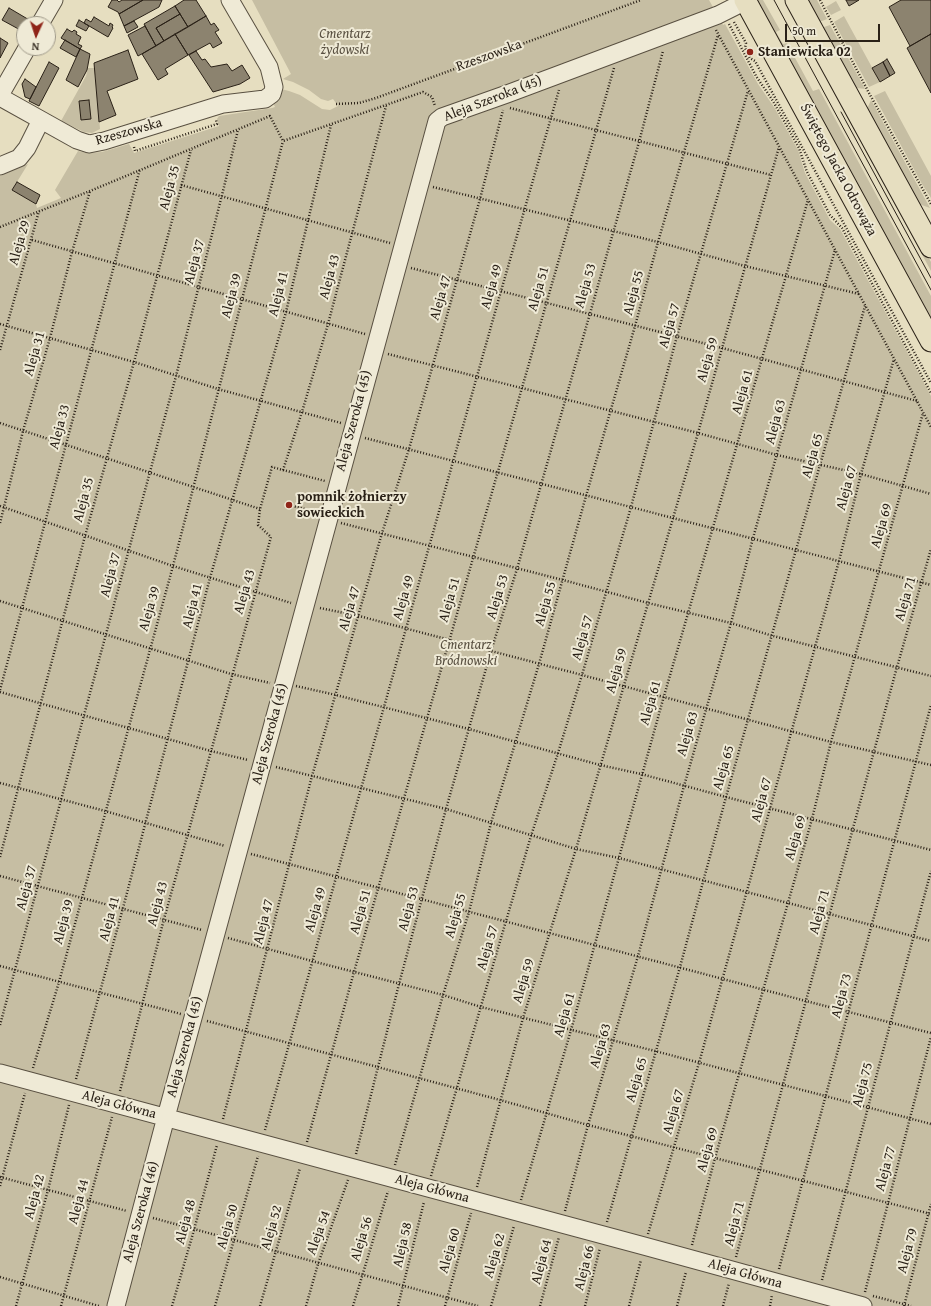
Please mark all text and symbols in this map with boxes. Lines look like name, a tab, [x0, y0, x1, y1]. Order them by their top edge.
north arrow	[16, 16, 56, 56]
scale bar	[787, 16, 882, 42]
text: 50 m	[792, 22, 816, 39]
park label: Cmentarz żydowski	[319, 26, 371, 58]
street label: Rzeszowska	[454, 36, 524, 76]
text: N	[31, 39, 40, 55]
place label: Staniewicka 02	[758, 44, 851, 60]
marker: Staniewicka 02	[745, 47, 755, 57]
street label: Aleja Szeroka (45)	[441, 73, 545, 125]
street label: Świętego Jacka Odrowąża	[796, 101, 880, 239]
street label: Rzeszowska	[94, 114, 164, 150]
street label: Aleja 35	[156, 164, 184, 212]
street label: Aleja 29	[6, 219, 34, 267]
street label: Aleja 37	[181, 238, 209, 286]
street label: Aleja 43	[316, 253, 344, 301]
street label: Aleja 53	[572, 262, 600, 310]
street label: Aleja 49	[478, 263, 506, 311]
street label: Aleja 51	[525, 265, 553, 313]
street label: Aleja 55	[620, 269, 648, 317]
street label: Aleja 41	[265, 270, 293, 318]
street label: Aleja 39	[218, 272, 246, 320]
street label: Aleja 47	[427, 274, 455, 322]
street label: Aleja 57	[656, 302, 684, 350]
street label: Aleja 31	[21, 330, 49, 378]
street label: Aleja 59	[694, 336, 722, 384]
street label: Aleja 61	[729, 368, 757, 416]
street label: Aleja Szeroka (45)	[332, 369, 376, 473]
street label: Aleja 63	[762, 398, 790, 446]
street label: Aleja 33	[46, 403, 74, 451]
street label: Aleja 65	[799, 432, 827, 480]
street label: Aleja 67	[833, 464, 861, 512]
street label: Aleja 35	[70, 476, 98, 524]
place label: pomnik żołnierzy sowieckich	[297, 489, 407, 522]
marker: pomnik żołnierzy sowieckich	[284, 500, 294, 510]
street label: Aleja 69	[868, 502, 896, 550]
street label: Aleja 37	[97, 551, 125, 599]
street label: Aleja 43	[231, 568, 259, 616]
street label: Aleja 53	[483, 573, 513, 621]
street label: Aleja 49	[390, 574, 418, 622]
street label: Aleja 71	[892, 575, 920, 623]
street label: Aleja 51	[436, 576, 464, 624]
street label: Aleja 55	[532, 580, 560, 628]
street label: Aleja 41	[179, 582, 207, 630]
street label: Aleja 39	[136, 585, 164, 633]
street label: Aleja 47	[336, 585, 364, 633]
street label: Aleja 57	[569, 614, 597, 662]
park label: Cmentarz Bródnowski	[435, 637, 497, 670]
street label: Aleja 59	[603, 647, 631, 695]
street label: Aleja 61	[637, 679, 665, 727]
street label: Aleja Szeroka (45)	[248, 682, 292, 786]
street label: Aleja 63	[674, 710, 702, 758]
street label: Aleja 65	[710, 744, 738, 792]
street label: Aleja 67	[748, 776, 776, 824]
street label: Aleja 69	[782, 814, 810, 862]
street label: Aleja 37	[13, 864, 41, 912]
street label: Aleja 43	[144, 880, 172, 928]
street label: Aleja 53	[395, 885, 423, 933]
street label: Aleja 49	[302, 886, 330, 934]
street label: Aleja 51	[347, 888, 375, 936]
street label: Aleja 71	[806, 888, 834, 936]
street label: Aleja 55	[442, 892, 470, 940]
street label: Aleja 41	[96, 895, 124, 943]
street label: Aleja 39	[50, 898, 78, 946]
street label: Aleja 47	[250, 898, 278, 946]
street label: Aleja 57	[474, 924, 502, 972]
street label: Aleja 59	[509, 957, 539, 1005]
street label: Aleja 73	[828, 972, 856, 1020]
street label: Aleja 61	[551, 991, 579, 1039]
street label: Aleja Szeroka (45)	[163, 995, 207, 1099]
street label: Aleja 63	[587, 1022, 615, 1070]
street label: Aleja 65	[623, 1056, 651, 1104]
street label: Aleja 75	[849, 1061, 877, 1109]
street label: Aleja Główna	[80, 1087, 158, 1123]
street label: Aleja 67	[660, 1088, 688, 1136]
street label: Aleja 69	[694, 1126, 722, 1174]
street label: Aleja 77	[872, 1145, 900, 1193]
street label: Aleja Szeroka (46)	[119, 1160, 163, 1264]
street label: Aleja Główna	[393, 1171, 471, 1207]
street label: Aleja 42	[21, 1173, 49, 1221]
street label: Aleja 44	[65, 1178, 93, 1226]
street label: Aleja 48	[172, 1198, 200, 1246]
street label: Aleja 71	[721, 1200, 749, 1248]
street label: Aleja 50	[214, 1203, 242, 1251]
street label: Aleja 52	[258, 1204, 286, 1252]
street label: Aleja 54	[303, 1209, 335, 1257]
street label: Aleja 56	[347, 1215, 377, 1263]
street label: Aleja 58	[390, 1221, 416, 1269]
street label: Aleja 60	[436, 1227, 464, 1275]
street label: Aleja 79	[894, 1227, 922, 1275]
street label: Aleja 62	[481, 1232, 509, 1280]
street label: Aleja 64	[528, 1238, 556, 1286]
street label: Aleja 66	[571, 1244, 599, 1292]
street label: Aleja Główna	[706, 1255, 784, 1293]

